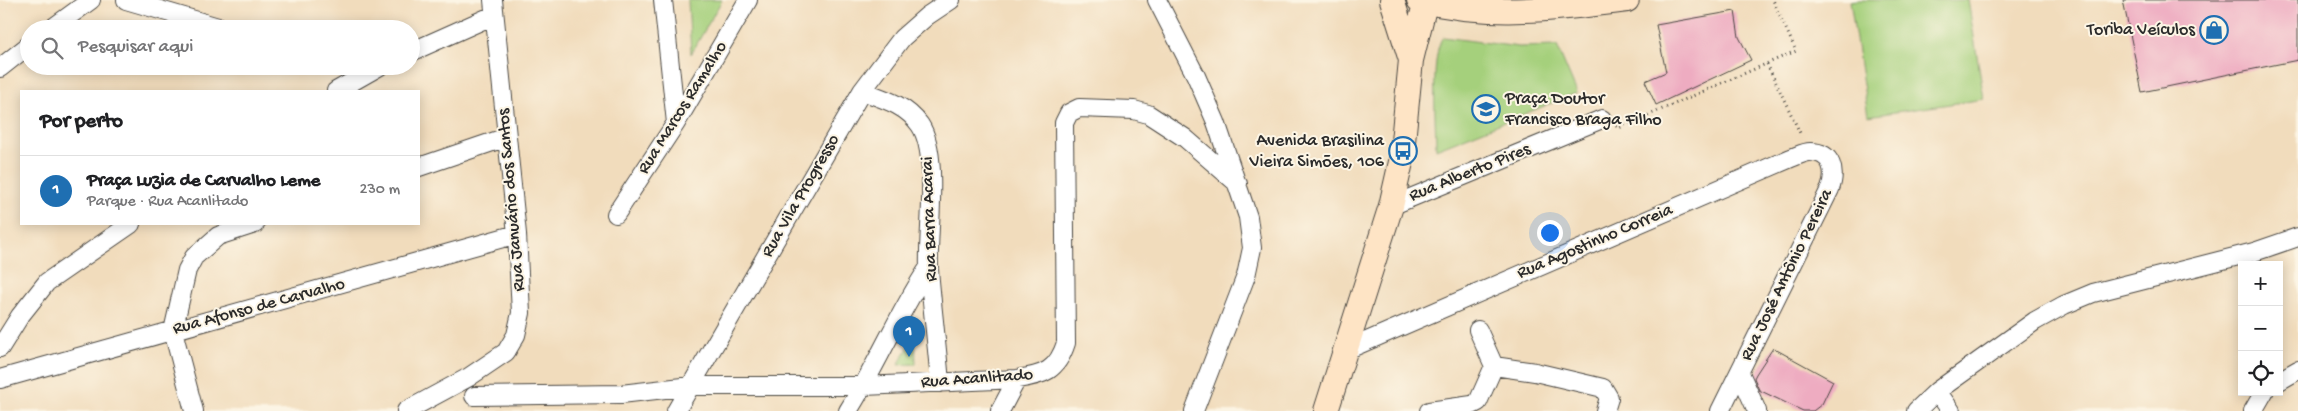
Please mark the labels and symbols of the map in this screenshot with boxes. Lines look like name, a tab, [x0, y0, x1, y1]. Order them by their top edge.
shop icon: Toriba Veículos	[2199, 15, 2229, 45]
place label: Toriba Veículos	[2086, 20, 2196, 41]
street label: Rua Marcos Ramalho	[634, 38, 732, 178]
place label: Praça Doutor Francisco Braga Filho	[1504, 89, 1662, 131]
school or university icon: Praça Doutor Francisco Braga Filho	[1471, 94, 1501, 124]
street label: Rua Januário dos Santos	[493, 106, 530, 292]
street label: Rua Vila Progresso	[757, 131, 845, 261]
place label: Avenida Brasilina Vieira Simões, 106	[1248, 131, 1385, 173]
bus stop icon: Avenida Brasilina Vieira Simões, 106	[1388, 136, 1418, 166]
street label: Rua Alberto Pires	[1406, 139, 1535, 207]
street label: Rua Barra Acarai	[917, 156, 943, 282]
street label: Rua José Antônio Pereira	[1736, 185, 1838, 364]
street label: Rua Agostinho Correia	[1514, 199, 1677, 284]
your location	[1537, 220, 1563, 246]
street label: Rua Afonso de Carvalho	[171, 274, 347, 340]
pin: 1	[893, 316, 925, 357]
street label: Rua Acanlitado	[920, 365, 1034, 393]

